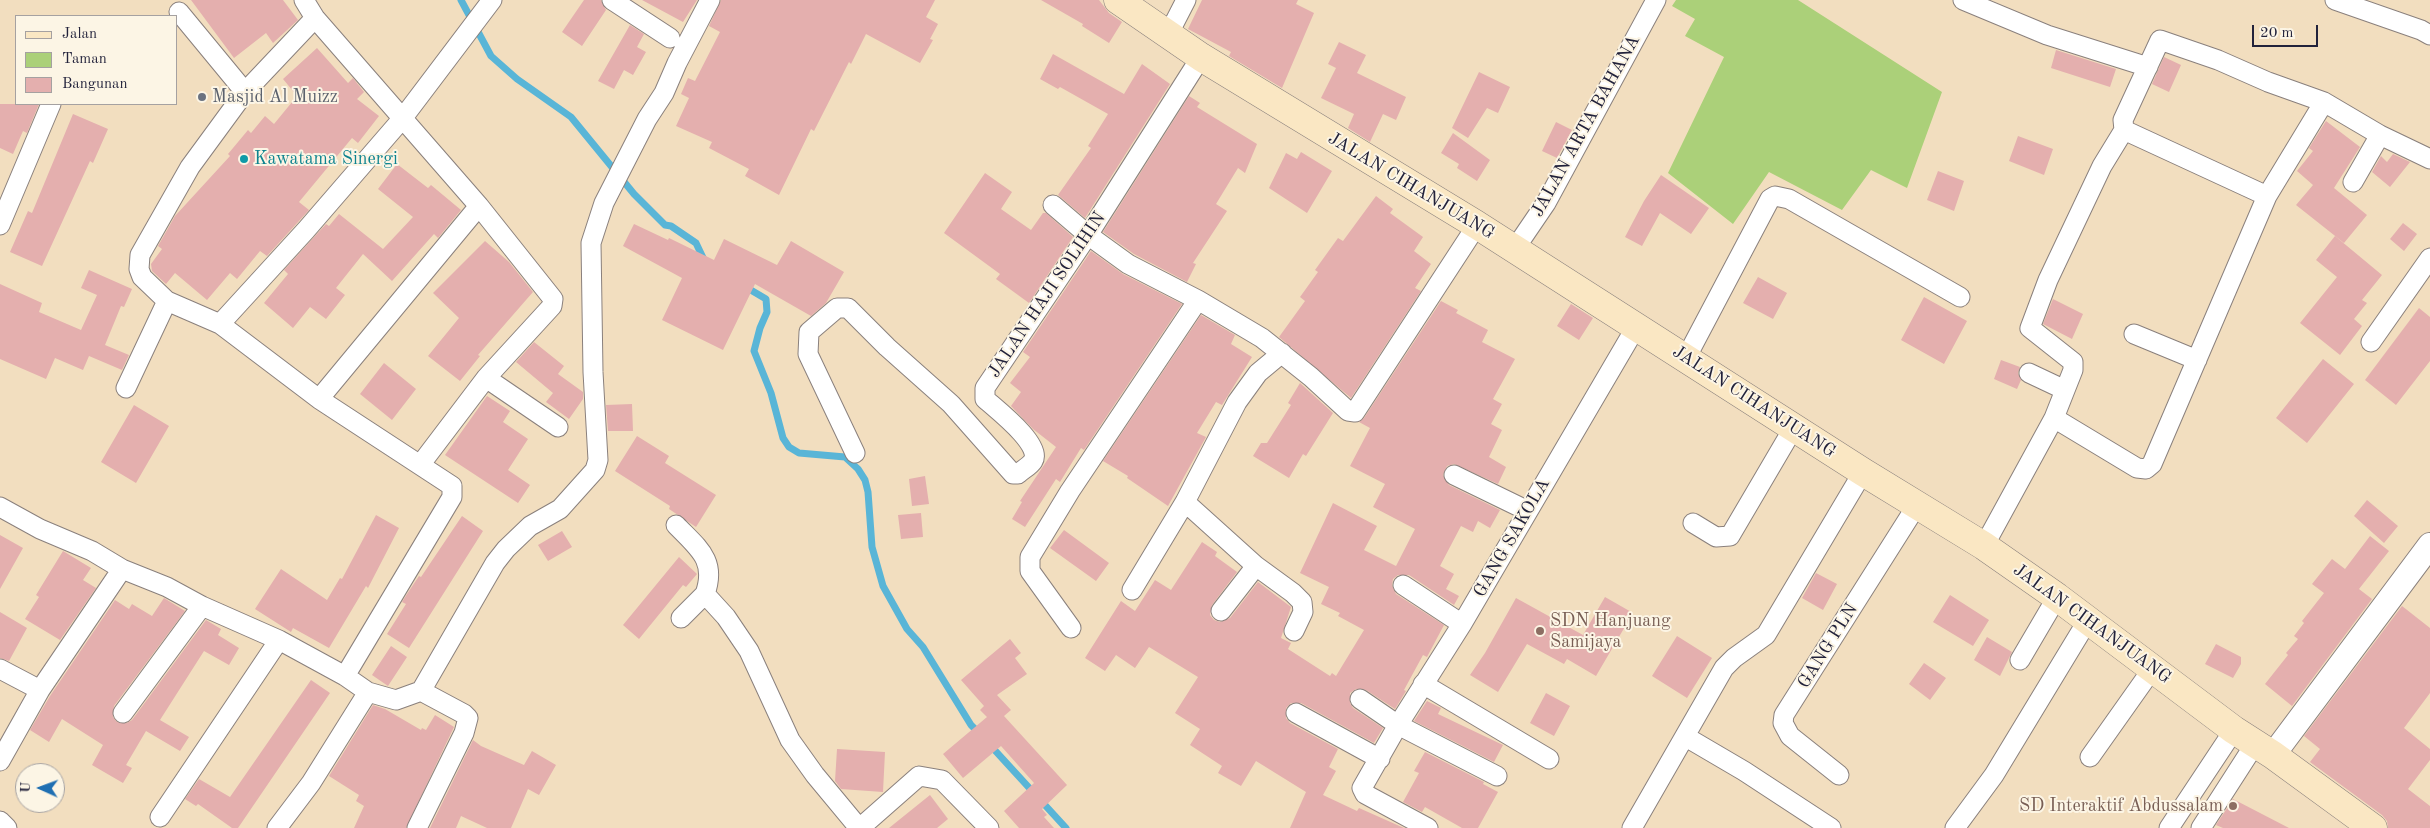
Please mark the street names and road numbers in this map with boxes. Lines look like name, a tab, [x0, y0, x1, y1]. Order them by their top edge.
street label: JALAN ARTA BAHANA	[1527, 31, 1645, 221]
street label: JALAN CIHANJUANG	[1324, 128, 1498, 244]
street label: JALAN HAJI SOLIHIN	[984, 208, 1110, 382]
street label: JALAN CIHANJUANG	[1668, 341, 1840, 463]
street label: GANG SAKOLA	[1469, 475, 1555, 601]
street label: JALAN CIHANJUANG	[2009, 559, 2175, 689]
street label: GANG PLN	[1793, 600, 1863, 692]

